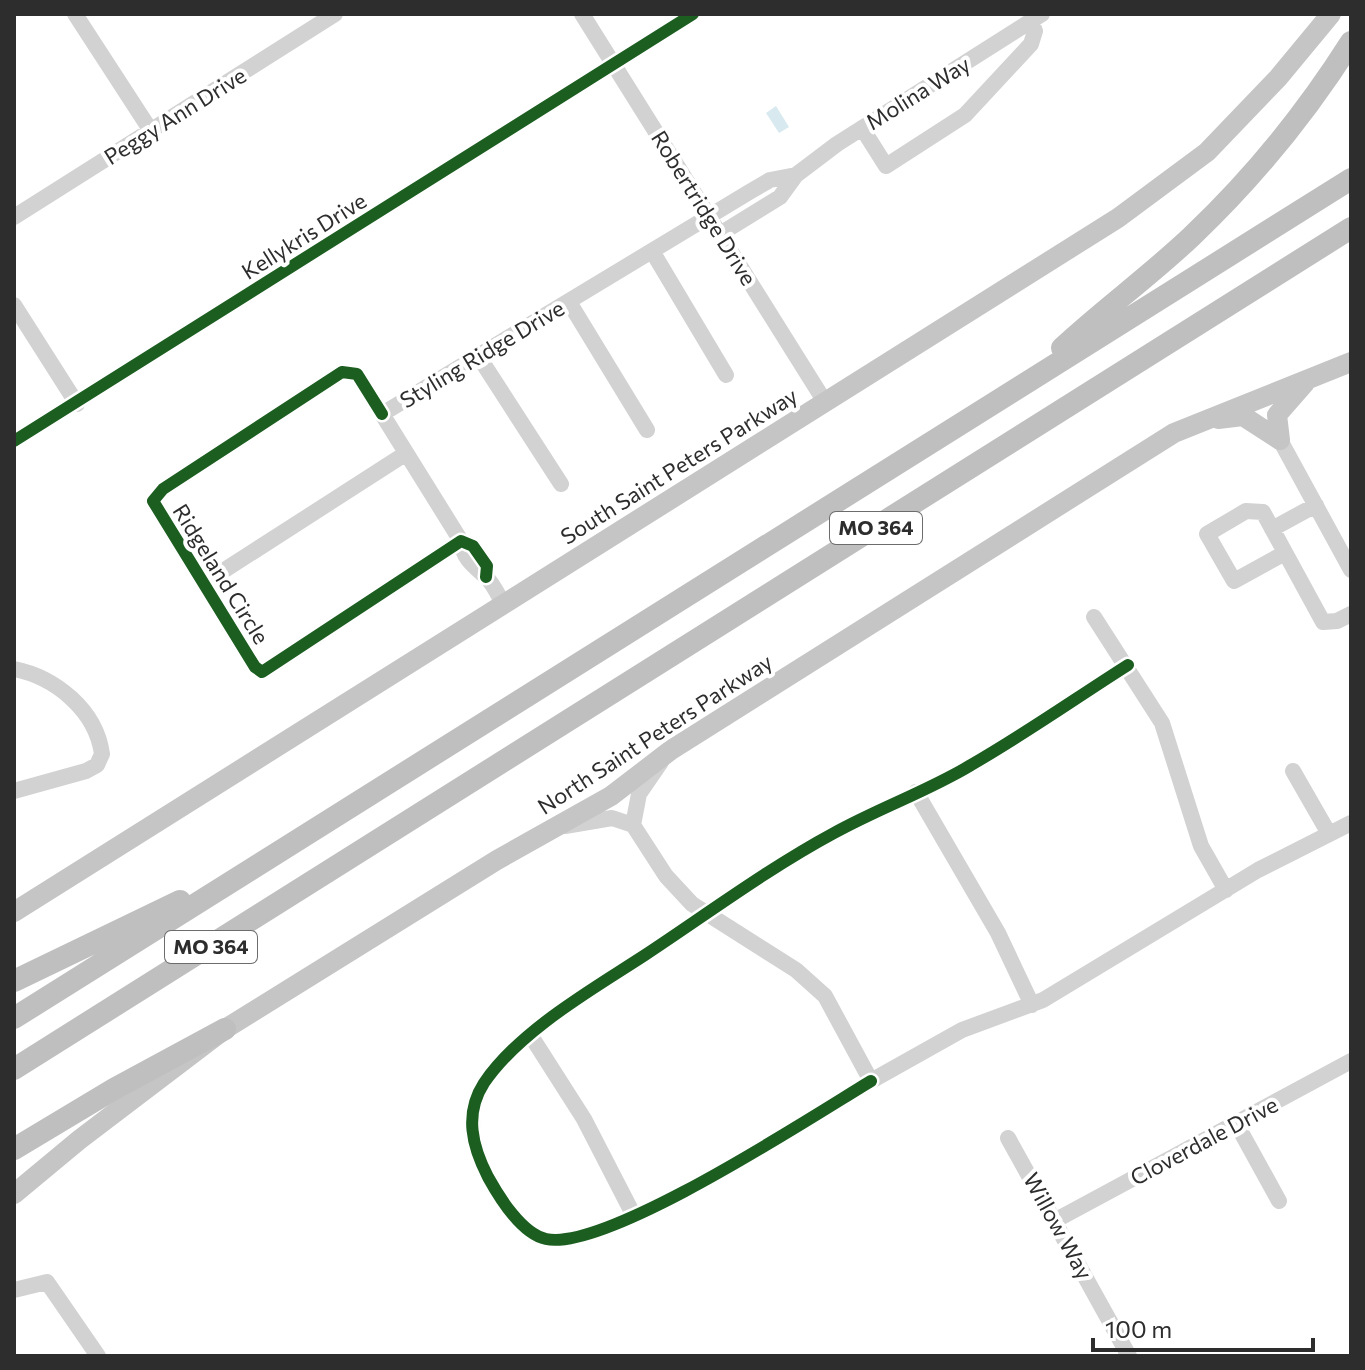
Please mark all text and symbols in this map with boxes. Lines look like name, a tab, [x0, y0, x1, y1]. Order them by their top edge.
street label: Molina Way	[861, 50, 975, 135]
street label: Peggy Ann Drive	[99, 61, 251, 170]
street label: Robertridge Drive	[646, 125, 763, 290]
street label: Kellykris Drive	[236, 187, 371, 285]
street label: Styling Ridge Drive	[395, 294, 569, 413]
street label: South Saint Peters Parkway	[555, 381, 802, 550]
street label: Ridgeland Circle	[168, 499, 275, 649]
road number: MO 364	[830, 512, 922, 544]
street label: North Saint Peters Parkway	[532, 648, 777, 820]
road number: MO 364	[165, 931, 257, 963]
street label: Cloverdale Drive	[1125, 1090, 1282, 1191]
street label: Willow Way	[1018, 1168, 1099, 1284]
scale bar	[1093, 1302, 1313, 1352]
text: 100 m	[1105, 1314, 1172, 1343]

